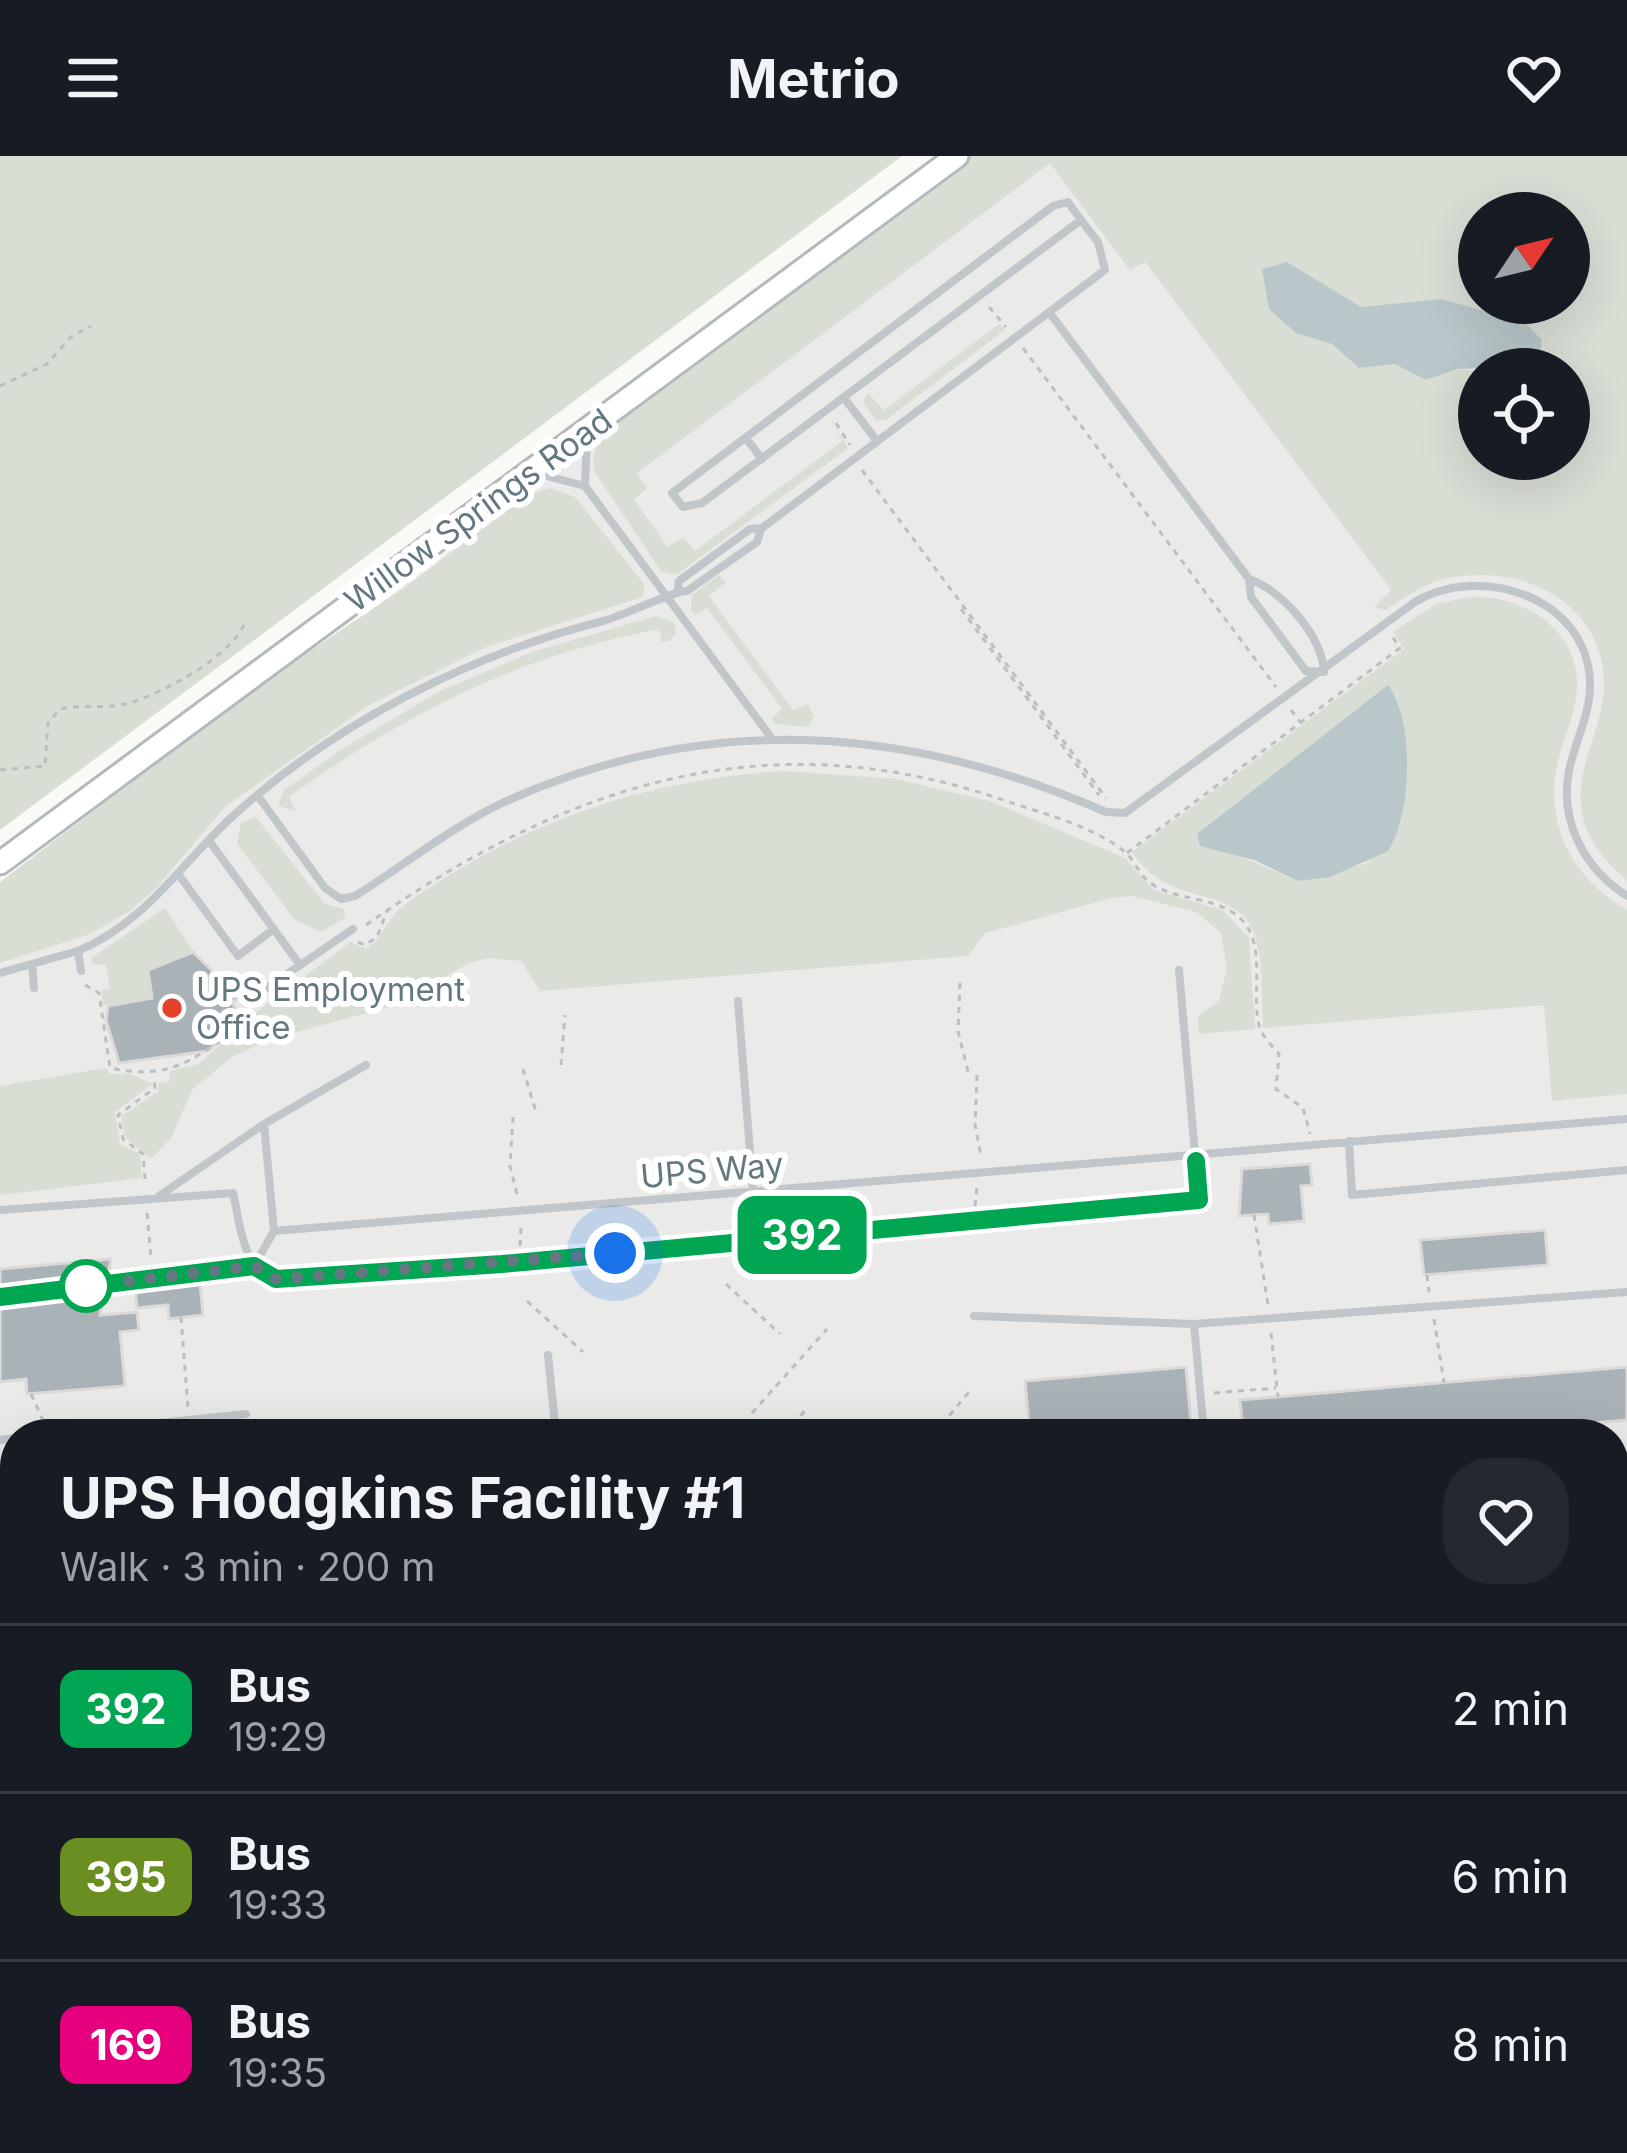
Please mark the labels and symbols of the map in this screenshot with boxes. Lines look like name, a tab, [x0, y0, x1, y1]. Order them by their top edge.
north arrow	[1458, 192, 1590, 324]
street label: Willow Springs Road	[337, 400, 619, 620]
place label: UPS Employment Office	[196, 969, 465, 1047]
marker: UPS Employment Office	[159, 995, 185, 1021]
street label: UPS Way	[639, 1144, 785, 1196]
line badge: 392	[733, 1196, 871, 1274]
your location	[585, 1223, 645, 1283]
unlabelled marker	[61, 1261, 111, 1311]

